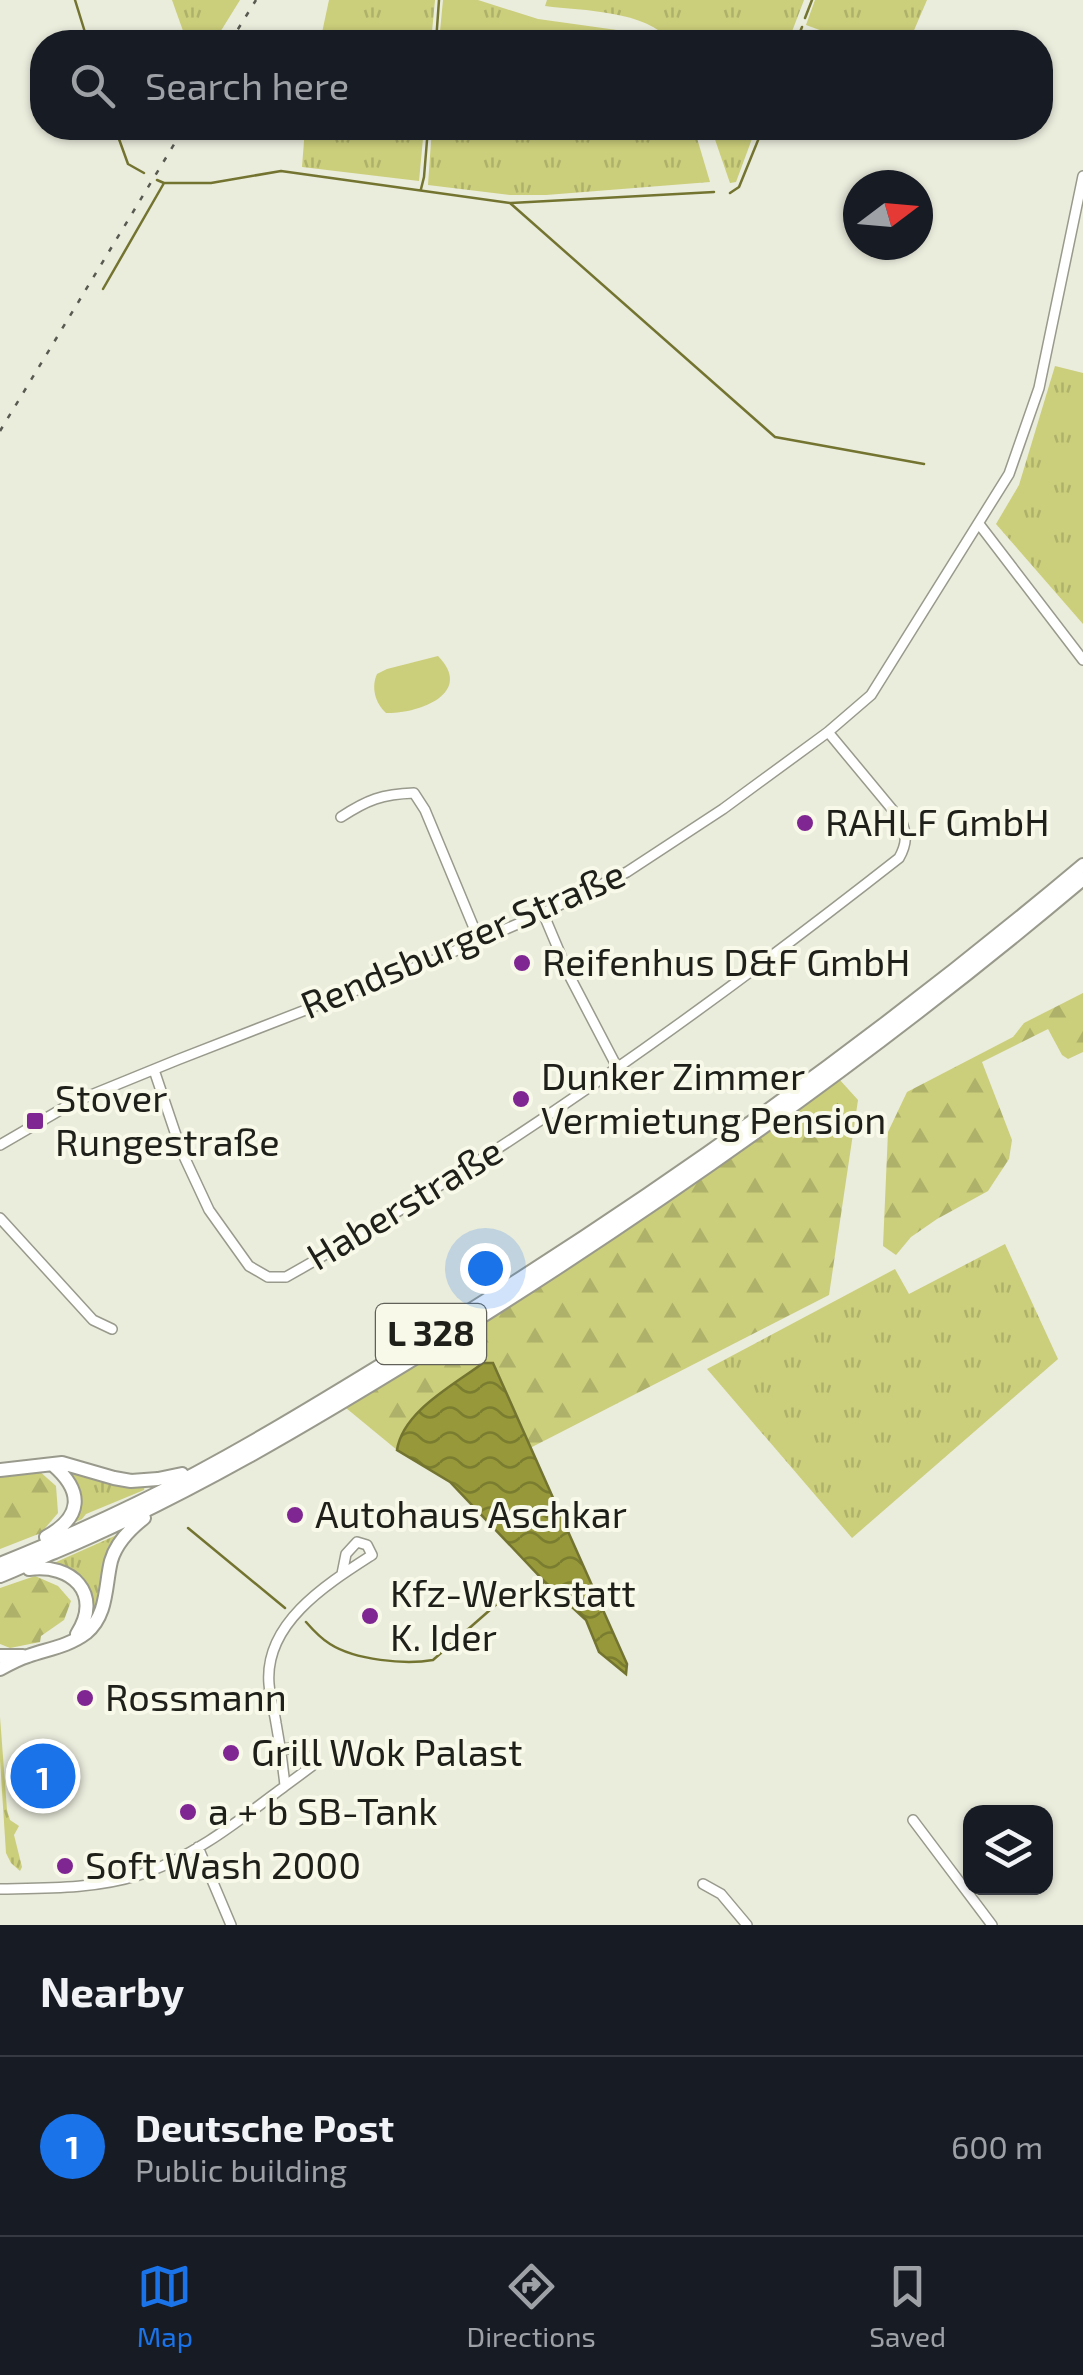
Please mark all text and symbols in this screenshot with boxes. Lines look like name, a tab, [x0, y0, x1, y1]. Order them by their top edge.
search box	[30, 30, 1053, 140]
icon: search	[65, 58, 120, 113]
text: Search here	[145, 62, 349, 108]
north arrow	[843, 170, 933, 260]
place label: RAHLF GmbH	[825, 798, 1050, 844]
marker: RAHLF GmbH	[794, 812, 816, 834]
street label: Rendsburger Straße	[293, 849, 631, 1027]
place label: Reifenhus D&F GmbH	[542, 938, 910, 984]
marker: Reifenhus D&F GmbH	[511, 952, 533, 974]
place label: Dunker Zimmer Vermietung Pension	[541, 1052, 886, 1142]
place label: Stover Rungestraße	[55, 1074, 280, 1164]
marker: Dunker Zimmer Vermietung Pension	[510, 1088, 532, 1110]
marker: Stover Rungestraße	[24, 1110, 46, 1132]
street label: Haberstraße	[298, 1126, 510, 1279]
your location	[460, 1243, 511, 1294]
road number: L 328	[376, 1304, 486, 1364]
place label: Autohaus Aschkar	[315, 1490, 627, 1536]
marker: Autohaus Aschkar	[284, 1504, 306, 1526]
place label: Kfz-Werkstatt K. Ider	[390, 1569, 636, 1659]
marker: Kfz-Werkstatt K. Ider	[359, 1605, 381, 1627]
place label: Rossmann	[105, 1673, 287, 1719]
marker: Rossmann	[74, 1687, 96, 1709]
place label: Grill Wok Palast	[251, 1728, 523, 1774]
pin: 1	[10, 1738, 76, 1814]
marker: Grill Wok Palast	[220, 1742, 242, 1764]
place label: a + b SB-Tank	[208, 1787, 438, 1833]
marker: a + b SB-Tank	[177, 1801, 199, 1823]
map controls	[963, 1805, 1053, 1895]
button: layers	[963, 1805, 1053, 1895]
place label: Soft Wash 2000	[85, 1841, 361, 1887]
marker: Soft Wash 2000	[54, 1855, 76, 1877]
text: Nearby	[40, 1965, 184, 2015]
text: Deutsche Post	[135, 2104, 394, 2150]
text: 1	[66, 2127, 79, 2165]
text: 600 m	[951, 2127, 1043, 2165]
text: Public building	[135, 2150, 347, 2188]
tab: Map	[137, 2259, 193, 2353]
tab: Directions	[467, 2259, 596, 2353]
tab: Saved	[869, 2259, 946, 2353]

